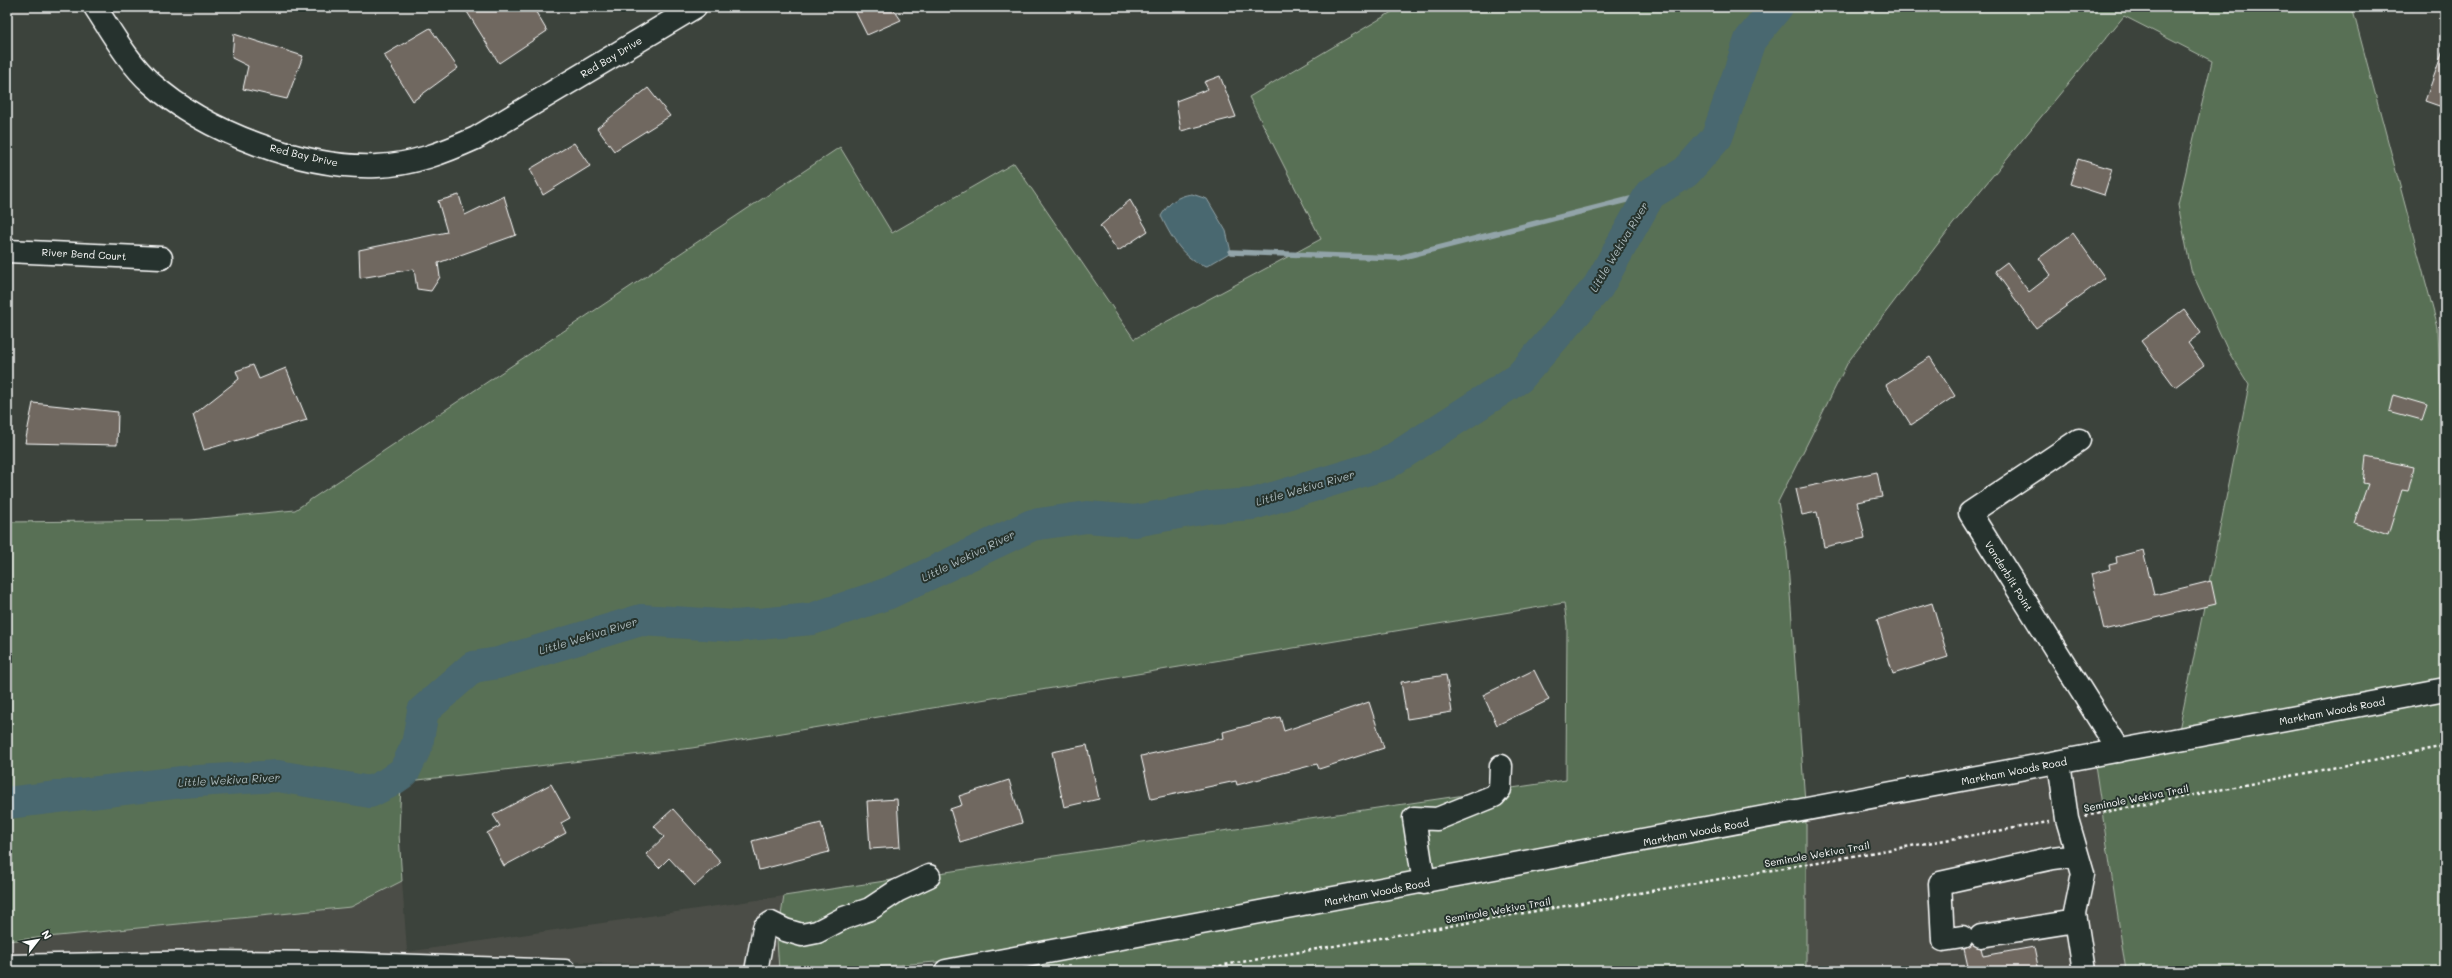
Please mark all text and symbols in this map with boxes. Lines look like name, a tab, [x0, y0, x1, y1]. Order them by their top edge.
street label: Red Bay Drive	[578, 33, 644, 81]
street label: Red Bay Drive	[269, 140, 339, 170]
water label: Little Wekiva River	[1586, 199, 1652, 294]
street label: River Bend Court	[41, 245, 127, 263]
water label: Little Wekiva River	[1254, 466, 1357, 509]
water label: Little Wekiva River	[918, 526, 1017, 585]
street label: Vanderbilt Point	[1982, 538, 2036, 614]
water label: Little Wekiva River	[537, 613, 639, 658]
street label: Markham Woods Road	[2278, 694, 2386, 728]
street label: Markham Woods Road	[1960, 754, 2068, 788]
water label: Little Wekiva River	[177, 769, 281, 790]
street label: Seminole Wekiva Trail	[2082, 781, 2190, 815]
street label: Markham Woods Road	[1642, 815, 1750, 849]
street label: Seminole Wekiva Trail	[1763, 838, 1871, 870]
street label: Markham Woods Road	[1323, 875, 1431, 909]
street label: Seminole Wekiva Trail	[1444, 894, 1552, 926]
north arrow	[18, 920, 58, 960]
text: N	[38, 927, 56, 942]

